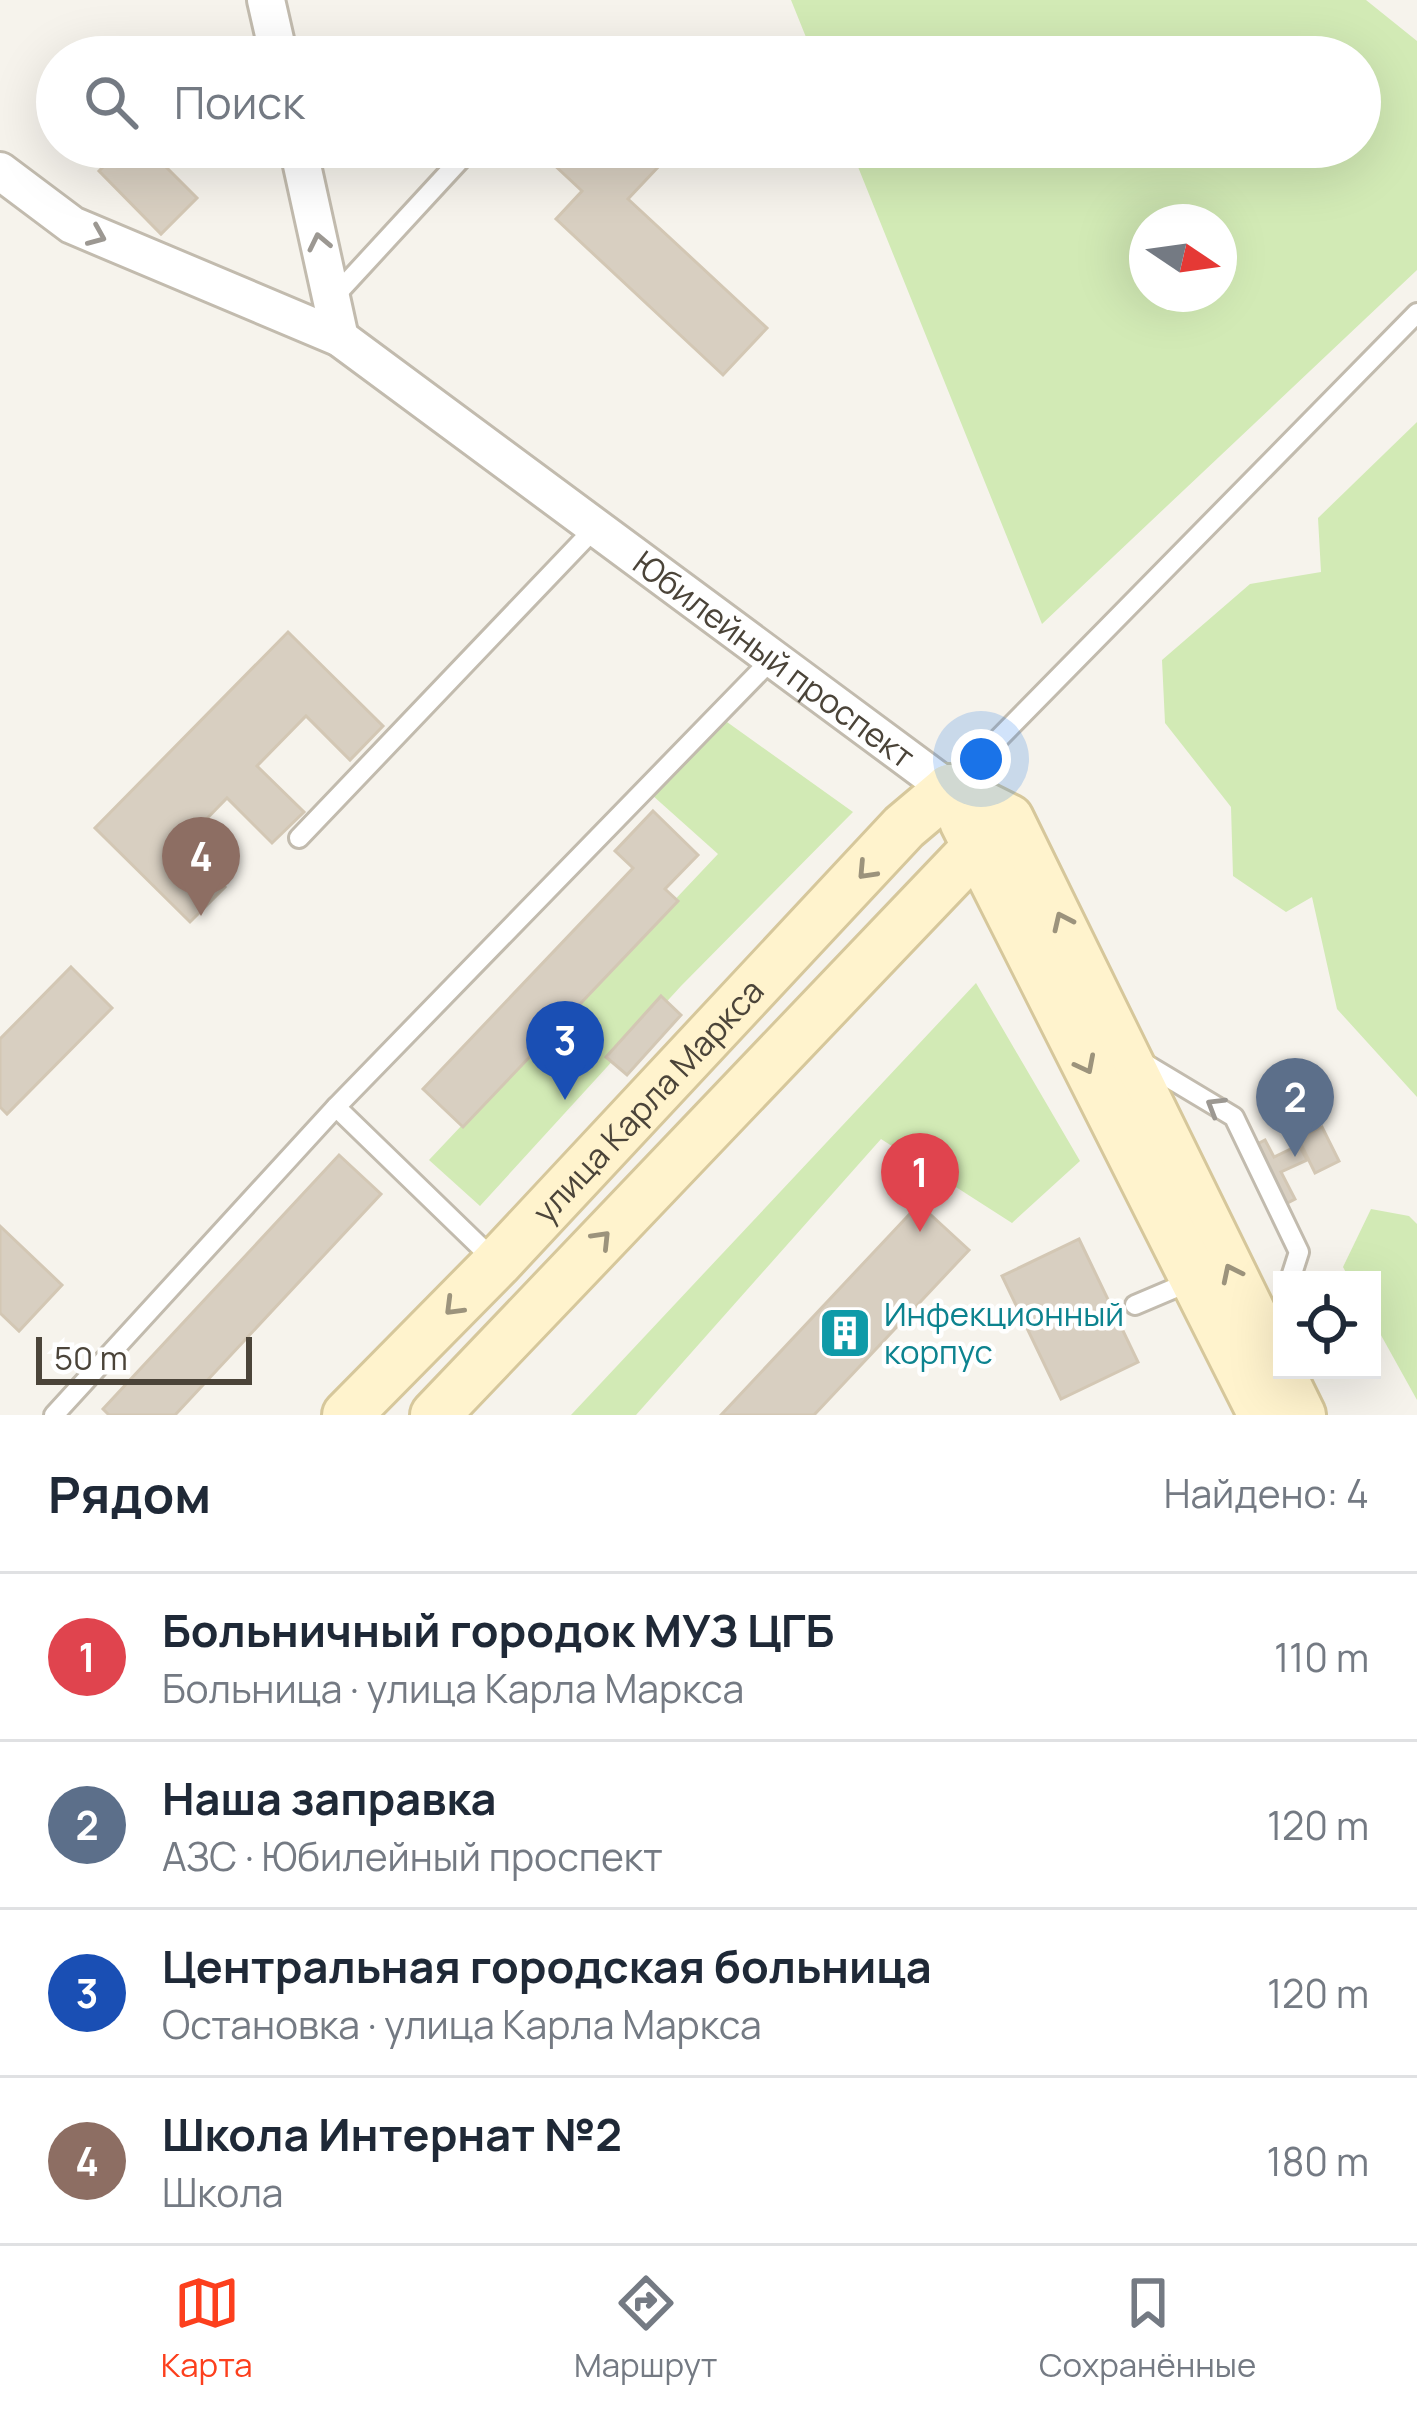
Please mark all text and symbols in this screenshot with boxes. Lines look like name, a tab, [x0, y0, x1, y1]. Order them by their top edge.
search box	[36, 36, 1381, 168]
icon: search	[78, 69, 144, 135]
text: Поиск	[174, 71, 305, 133]
north arrow	[1129, 204, 1237, 312]
one-way arrow	[85, 222, 106, 246]
one-way arrow	[307, 233, 332, 253]
street label: Юбилейный проспект	[624, 540, 924, 778]
your location	[951, 729, 1011, 789]
pin: 4	[162, 817, 240, 916]
one-way arrow	[858, 857, 880, 879]
one-way arrow	[1053, 912, 1076, 933]
street label: улица Карла Маркса	[522, 969, 773, 1233]
pin: 3	[526, 1001, 604, 1100]
one-way arrow	[1071, 1053, 1095, 1074]
pin: 2	[1256, 1058, 1334, 1157]
one-way arrow	[1206, 1097, 1228, 1120]
pin: 1	[881, 1133, 959, 1232]
one-way arrow	[588, 1231, 610, 1253]
one-way arrow	[1221, 1264, 1245, 1285]
map controls	[1273, 1271, 1381, 1379]
button: locate	[1273, 1271, 1381, 1379]
place label: Инфекционный корпус	[884, 1291, 1124, 1374]
one-way arrow	[446, 1293, 468, 1315]
building icon: Инфекционный корпус	[817, 1305, 873, 1361]
scale bar	[36, 1331, 252, 1384]
text: 50 m	[54, 1335, 128, 1380]
text: Рядом	[48, 1459, 211, 1528]
text: Найдено: 4	[1164, 1466, 1369, 1520]
text: Больничный городок МУЗ ЦГБ	[162, 1599, 834, 1661]
text: 1	[78, 1630, 96, 1684]
text: 110 m	[1274, 1630, 1369, 1684]
text: Больница · улица Карла Маркса	[162, 1661, 744, 1715]
text: Наша заправка	[162, 1767, 497, 1829]
text: 2	[75, 1798, 99, 1852]
text: 120 m	[1267, 1798, 1369, 1852]
text: АЗС · Юбилейный проспект	[162, 1829, 663, 1883]
text: Центральная городская больница	[162, 1935, 932, 1997]
text: 3	[76, 1966, 98, 2020]
text: 120 m	[1267, 1966, 1369, 2020]
text: Остановка · улица Карла Маркса	[162, 1997, 762, 2051]
text: Школа Интернат №2	[162, 2103, 622, 2165]
text: 4	[75, 2134, 99, 2188]
text: 180 m	[1266, 2134, 1369, 2188]
text: Школа	[162, 2165, 284, 2219]
tab: Карта	[161, 2270, 253, 2387]
tab: Маршрут	[574, 2270, 718, 2387]
tab: Сохранённые	[1039, 2270, 1256, 2387]

